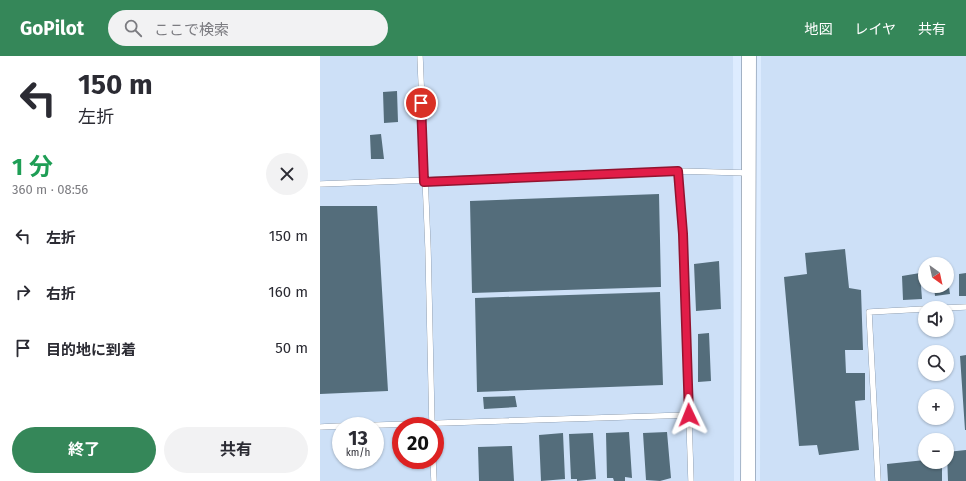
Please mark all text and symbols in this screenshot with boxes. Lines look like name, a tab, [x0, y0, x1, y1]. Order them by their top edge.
search box	[108, 10, 388, 46]
text: GoPilot	[20, 17, 84, 40]
icon: search	[122, 17, 144, 39]
text: ここで検索	[154, 21, 229, 39]
text: 地図	[804, 21, 832, 38]
text: レイヤ	[854, 21, 896, 38]
text: 共有	[918, 21, 946, 38]
text: 150 m	[78, 68, 153, 101]
icon: left	[12, 72, 64, 124]
pin	[404, 86, 438, 120]
icon: arrive	[410, 92, 432, 114]
text: 左折	[78, 106, 114, 128]
text: 1 分	[12, 153, 53, 181]
button: close	[266, 153, 308, 195]
text: 360 m · 08:56	[12, 182, 88, 197]
icon: left	[12, 225, 34, 247]
text: 150 m	[269, 227, 308, 245]
text: 左折	[46, 229, 76, 247]
north arrow	[918, 257, 954, 293]
map controls	[918, 257, 954, 469]
icon: right	[12, 281, 34, 303]
text: 160 m	[268, 283, 308, 301]
text: 右折	[46, 285, 76, 303]
button: sound	[918, 301, 954, 337]
icon: arrive	[12, 337, 34, 359]
text: 50 m	[275, 339, 308, 357]
text: 目的地に到着	[46, 341, 136, 359]
button: search	[918, 345, 954, 381]
button: +	[918, 389, 954, 425]
position arrow	[668, 394, 710, 436]
speed limit sign: 20	[392, 417, 444, 469]
text: 13	[348, 426, 368, 450]
button: 終了	[12, 427, 156, 473]
button: 共有	[164, 427, 308, 473]
button: −	[918, 433, 954, 469]
text: km/h	[346, 447, 370, 459]

